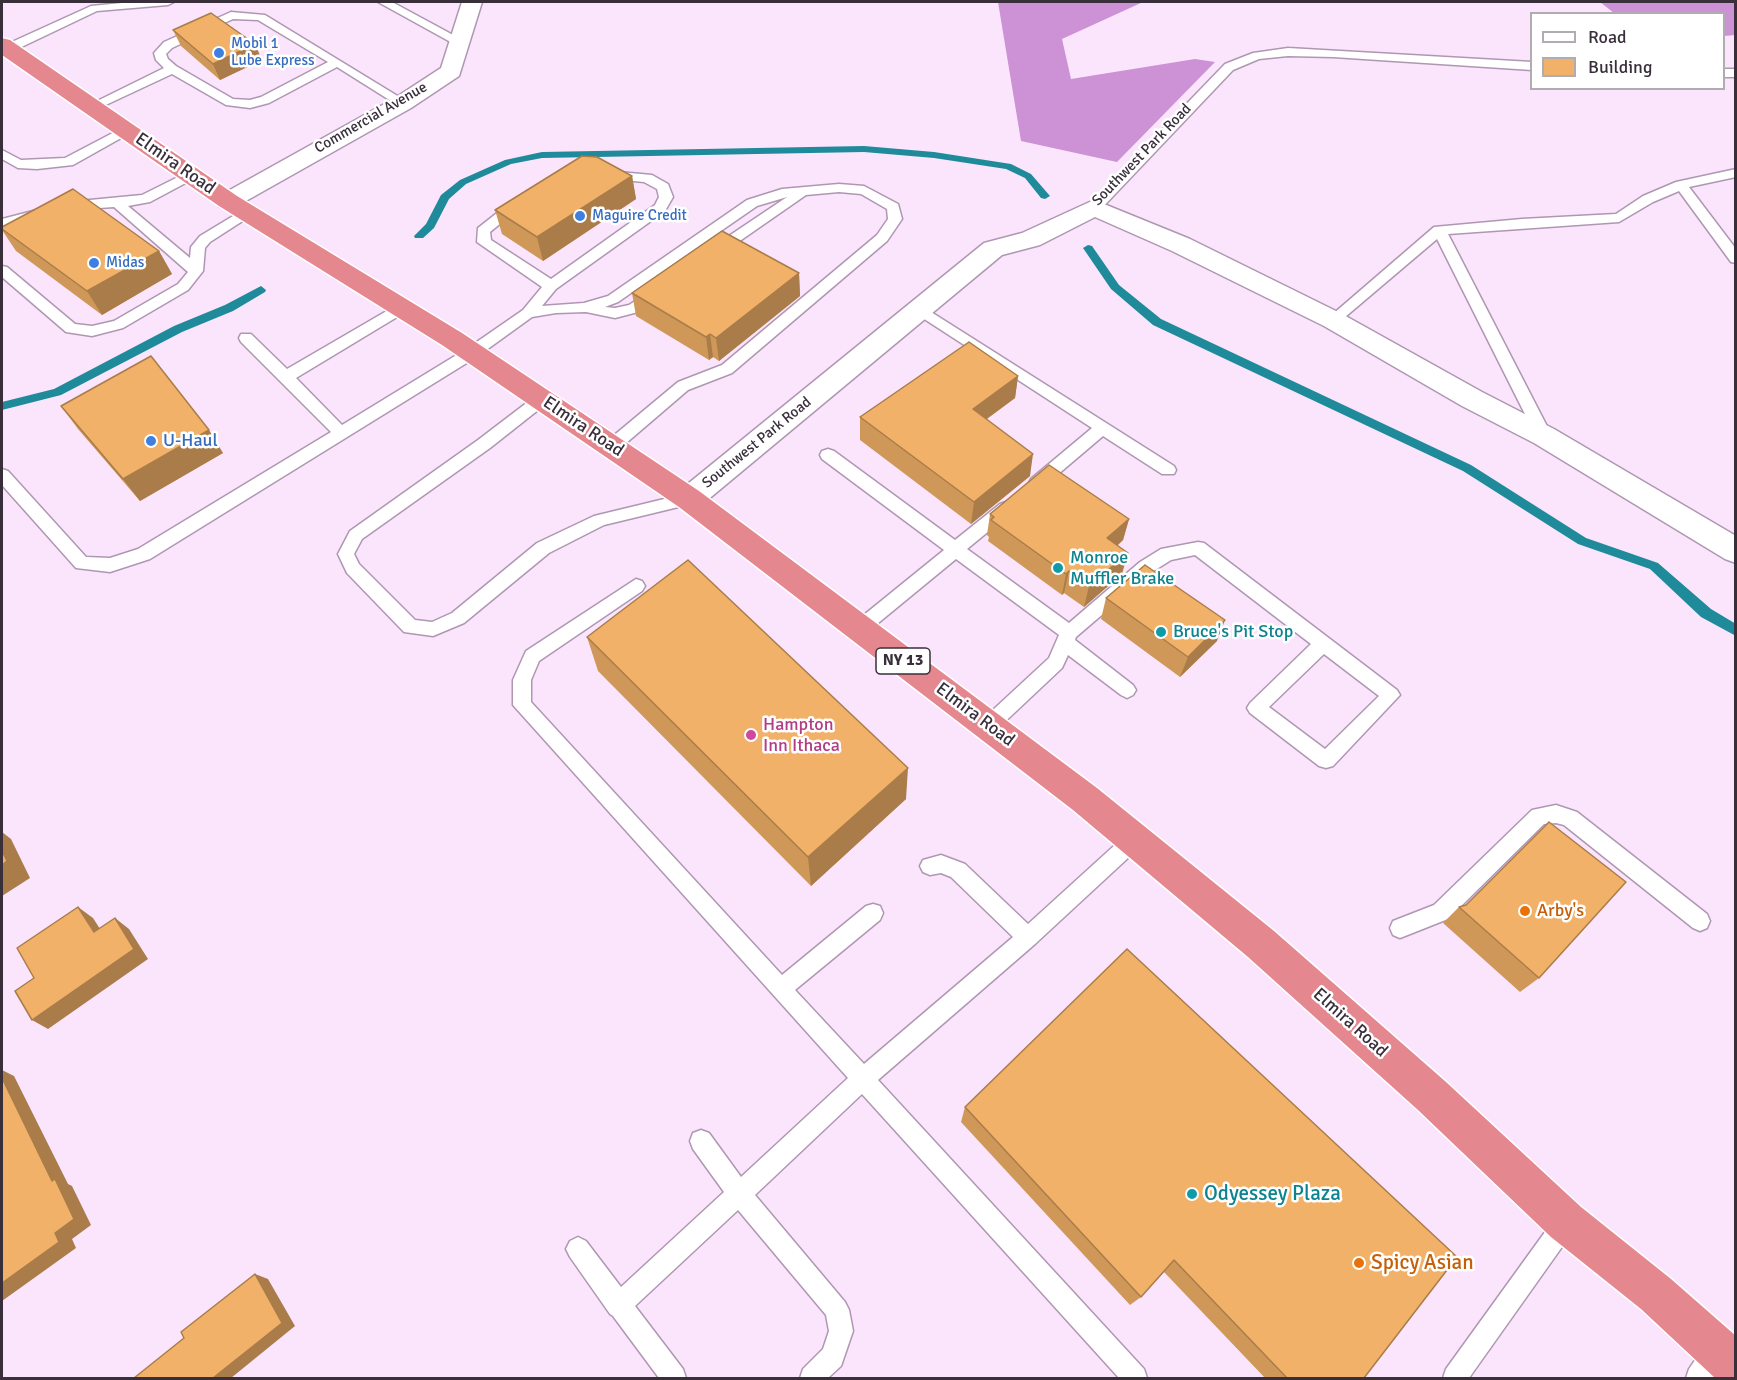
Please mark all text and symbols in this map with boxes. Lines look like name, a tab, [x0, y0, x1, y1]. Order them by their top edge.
legend	[1530, 12, 1725, 90]
text: Road	[1588, 26, 1627, 48]
place label: Mobil 1 Lube Express	[231, 35, 315, 70]
marker: Mobil 1 Lube Express	[212, 46, 226, 60]
text: Building	[1588, 56, 1652, 78]
street label: Commercial Avenue	[312, 78, 430, 158]
street label: Southwest Park Road	[1089, 100, 1195, 210]
street label: Elmira Road	[131, 129, 219, 199]
place label: Maguire Credit	[592, 207, 687, 225]
marker: Maguire Credit	[573, 209, 587, 223]
place label: Midas	[106, 254, 144, 272]
marker: Midas	[87, 256, 101, 270]
street label: Elmira Road	[538, 392, 628, 462]
street label: Southwest Park Road	[699, 394, 815, 492]
place label: U-Haul	[163, 430, 218, 452]
marker: U-Haul	[144, 434, 158, 448]
place label: Monroe Muffler Brake	[1070, 547, 1174, 590]
marker: Monroe Muffler Brake	[1051, 561, 1065, 575]
place label: Bruce's Pit Stop	[1173, 621, 1293, 643]
marker: Bruce's Pit Stop	[1154, 625, 1168, 639]
road number: NY 13	[876, 648, 930, 674]
street label: Elmira Road	[931, 678, 1019, 752]
place label: Hampton Inn Ithaca	[763, 714, 840, 756]
marker: Hampton Inn Ithaca	[744, 728, 758, 742]
place label: Arby's	[1537, 900, 1584, 922]
marker: Arby's	[1518, 904, 1532, 918]
street label: Elmira Road	[1308, 984, 1392, 1062]
place label: Odyessey Plaza	[1204, 1181, 1341, 1207]
marker: Odyessey Plaza	[1185, 1187, 1199, 1201]
place label: Spicy Asian	[1371, 1250, 1474, 1276]
marker: Spicy Asian	[1352, 1256, 1366, 1270]

